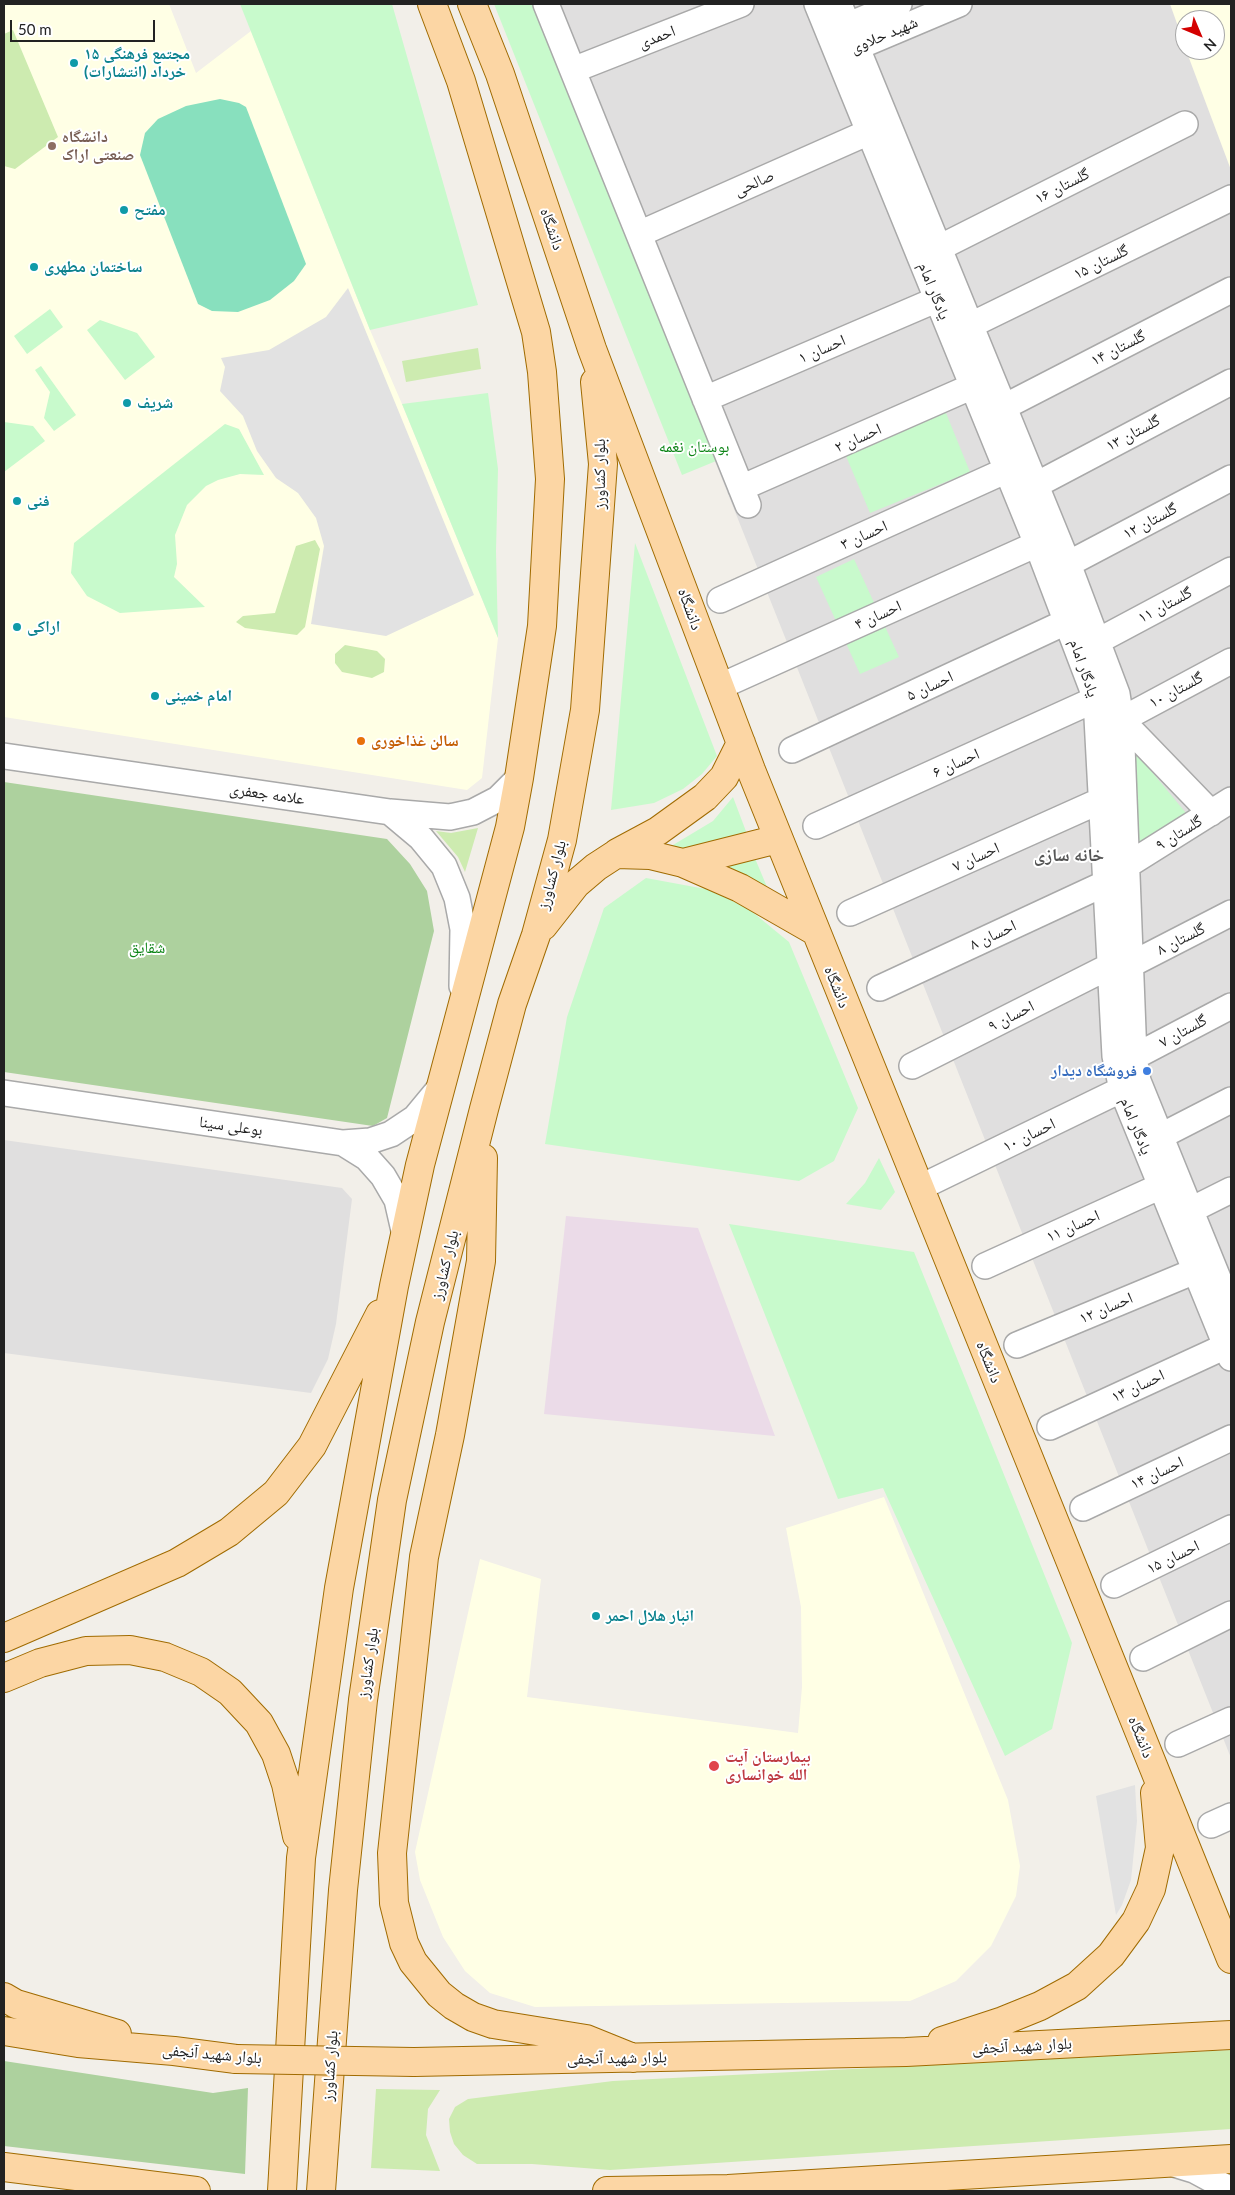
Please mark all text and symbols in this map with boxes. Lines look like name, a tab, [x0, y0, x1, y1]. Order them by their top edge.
scale bar	[12, 10, 158, 42]
north arrow	[1175, 10, 1225, 60]
street label: شهید حلاوی	[847, 12, 921, 58]
text: 50 m	[18, 20, 52, 38]
street label: احمدی	[636, 21, 678, 53]
text: N	[1200, 35, 1220, 55]
place label: مجتمع فرهنگی ۱۵ خرداد (انتشارات)	[84, 44, 190, 82]
marker: مجتمع فرهنگی ۱۵ خرداد (انتشارات)	[68, 57, 80, 69]
place label: دانشگاه صنعتی اراک	[62, 127, 134, 165]
marker: دانشگاه صنعتی اراک	[46, 140, 58, 152]
street label: گلستان ۱۶	[1031, 164, 1093, 208]
street label: صالحی	[731, 166, 777, 200]
place label: مفتح	[134, 200, 166, 220]
marker: مفتح	[118, 204, 130, 216]
street label: دانشگاه	[536, 205, 568, 253]
street label: گلستان ۱۵	[1070, 240, 1132, 284]
place label: ساختمان مطهری	[44, 257, 142, 277]
street label: یادگار امام	[914, 260, 954, 322]
marker: ساختمان مطهری	[28, 261, 40, 273]
street label: گلستان ۱۴	[1087, 326, 1149, 370]
street label: احسان ۱	[796, 331, 848, 367]
place label: شریف	[137, 393, 173, 413]
marker: شریف	[121, 397, 133, 409]
street label: گلستان ۱۳	[1103, 411, 1163, 455]
street label: احسان ۲	[832, 419, 884, 457]
park label: بوستان نغمه	[659, 437, 729, 457]
street label: بلوار کشاورز	[590, 438, 610, 510]
place label: فنی	[27, 491, 50, 511]
marker: فنی	[11, 495, 23, 507]
street label: گلستان ۱۲	[1120, 499, 1180, 543]
street label: احسان ۳	[838, 516, 890, 554]
street label: گلستان ۱۱	[1135, 583, 1195, 627]
street label: دانشگاه	[674, 585, 706, 633]
street label: احسان ۴	[852, 596, 904, 634]
place label: اراکی	[27, 617, 60, 637]
marker: اراکی	[11, 621, 23, 633]
street label: یادگار امام	[1065, 636, 1103, 700]
street label: احسان ۵	[904, 667, 956, 705]
street label: گلستان ۱۰	[1146, 668, 1206, 712]
place label: امام خمینی	[165, 686, 232, 706]
marker: امام خمینی	[149, 690, 161, 702]
place label: سالن غذاخوری	[371, 731, 459, 751]
marker: سالن غذاخوری	[355, 735, 367, 747]
street label: احسان ۶	[930, 744, 982, 782]
street label: علامه جعفری	[228, 779, 306, 809]
street label: گلستان ۹	[1152, 811, 1206, 855]
street label: بلوار کشاورز	[534, 838, 570, 912]
street label: احسان ۷	[950, 838, 1002, 876]
district label: خانه سازی	[1034, 844, 1104, 866]
street label: احسان ۸	[967, 916, 1019, 954]
street label: گلستان ۸	[1154, 919, 1208, 959]
park label: شقایق	[129, 938, 165, 958]
street label: دانشگاه	[820, 963, 854, 1011]
street label: احسان ۹	[985, 996, 1037, 1036]
street label: گلستان ۷	[1156, 1010, 1210, 1052]
place label: فروشگاه دیدار	[1051, 1061, 1137, 1081]
marker: فروشگاه دیدار	[1141, 1065, 1153, 1077]
street label: یادگار امام	[1116, 1095, 1156, 1157]
street label: بوعلی سینا	[198, 1112, 264, 1140]
street label: احسان ۱۰	[999, 1114, 1059, 1156]
street label: احسان ۱۱	[1043, 1206, 1103, 1246]
street label: بلوار کشاورز	[427, 1228, 463, 1302]
street label: احسان ۱۲	[1076, 1288, 1136, 1328]
street label: دانشگاه	[972, 1338, 1006, 1386]
street label: احسان ۱۳	[1108, 1365, 1168, 1407]
street label: احسان ۱۴	[1127, 1452, 1187, 1494]
street label: احسان ۱۵	[1143, 1536, 1203, 1578]
place label: انبار هلال احمر	[606, 1606, 694, 1626]
marker: انبار هلال احمر	[590, 1610, 602, 1622]
street label: بلوار کشاورز	[354, 1626, 382, 1700]
street label: دانشگاه	[1124, 1713, 1158, 1761]
place label: بیمارستان آیت الله خوانساری	[725, 1747, 811, 1785]
marker: بیمارستان آیت الله خوانساری	[707, 1759, 721, 1773]
street label: بلوار کشاورز	[318, 2030, 342, 2102]
street label: بلوار شهید آنجفی	[972, 2034, 1072, 2058]
street label: بلوار شهید آنجفی	[161, 2040, 263, 2068]
street label: بلوار شهید آنجفی	[567, 2048, 667, 2068]

